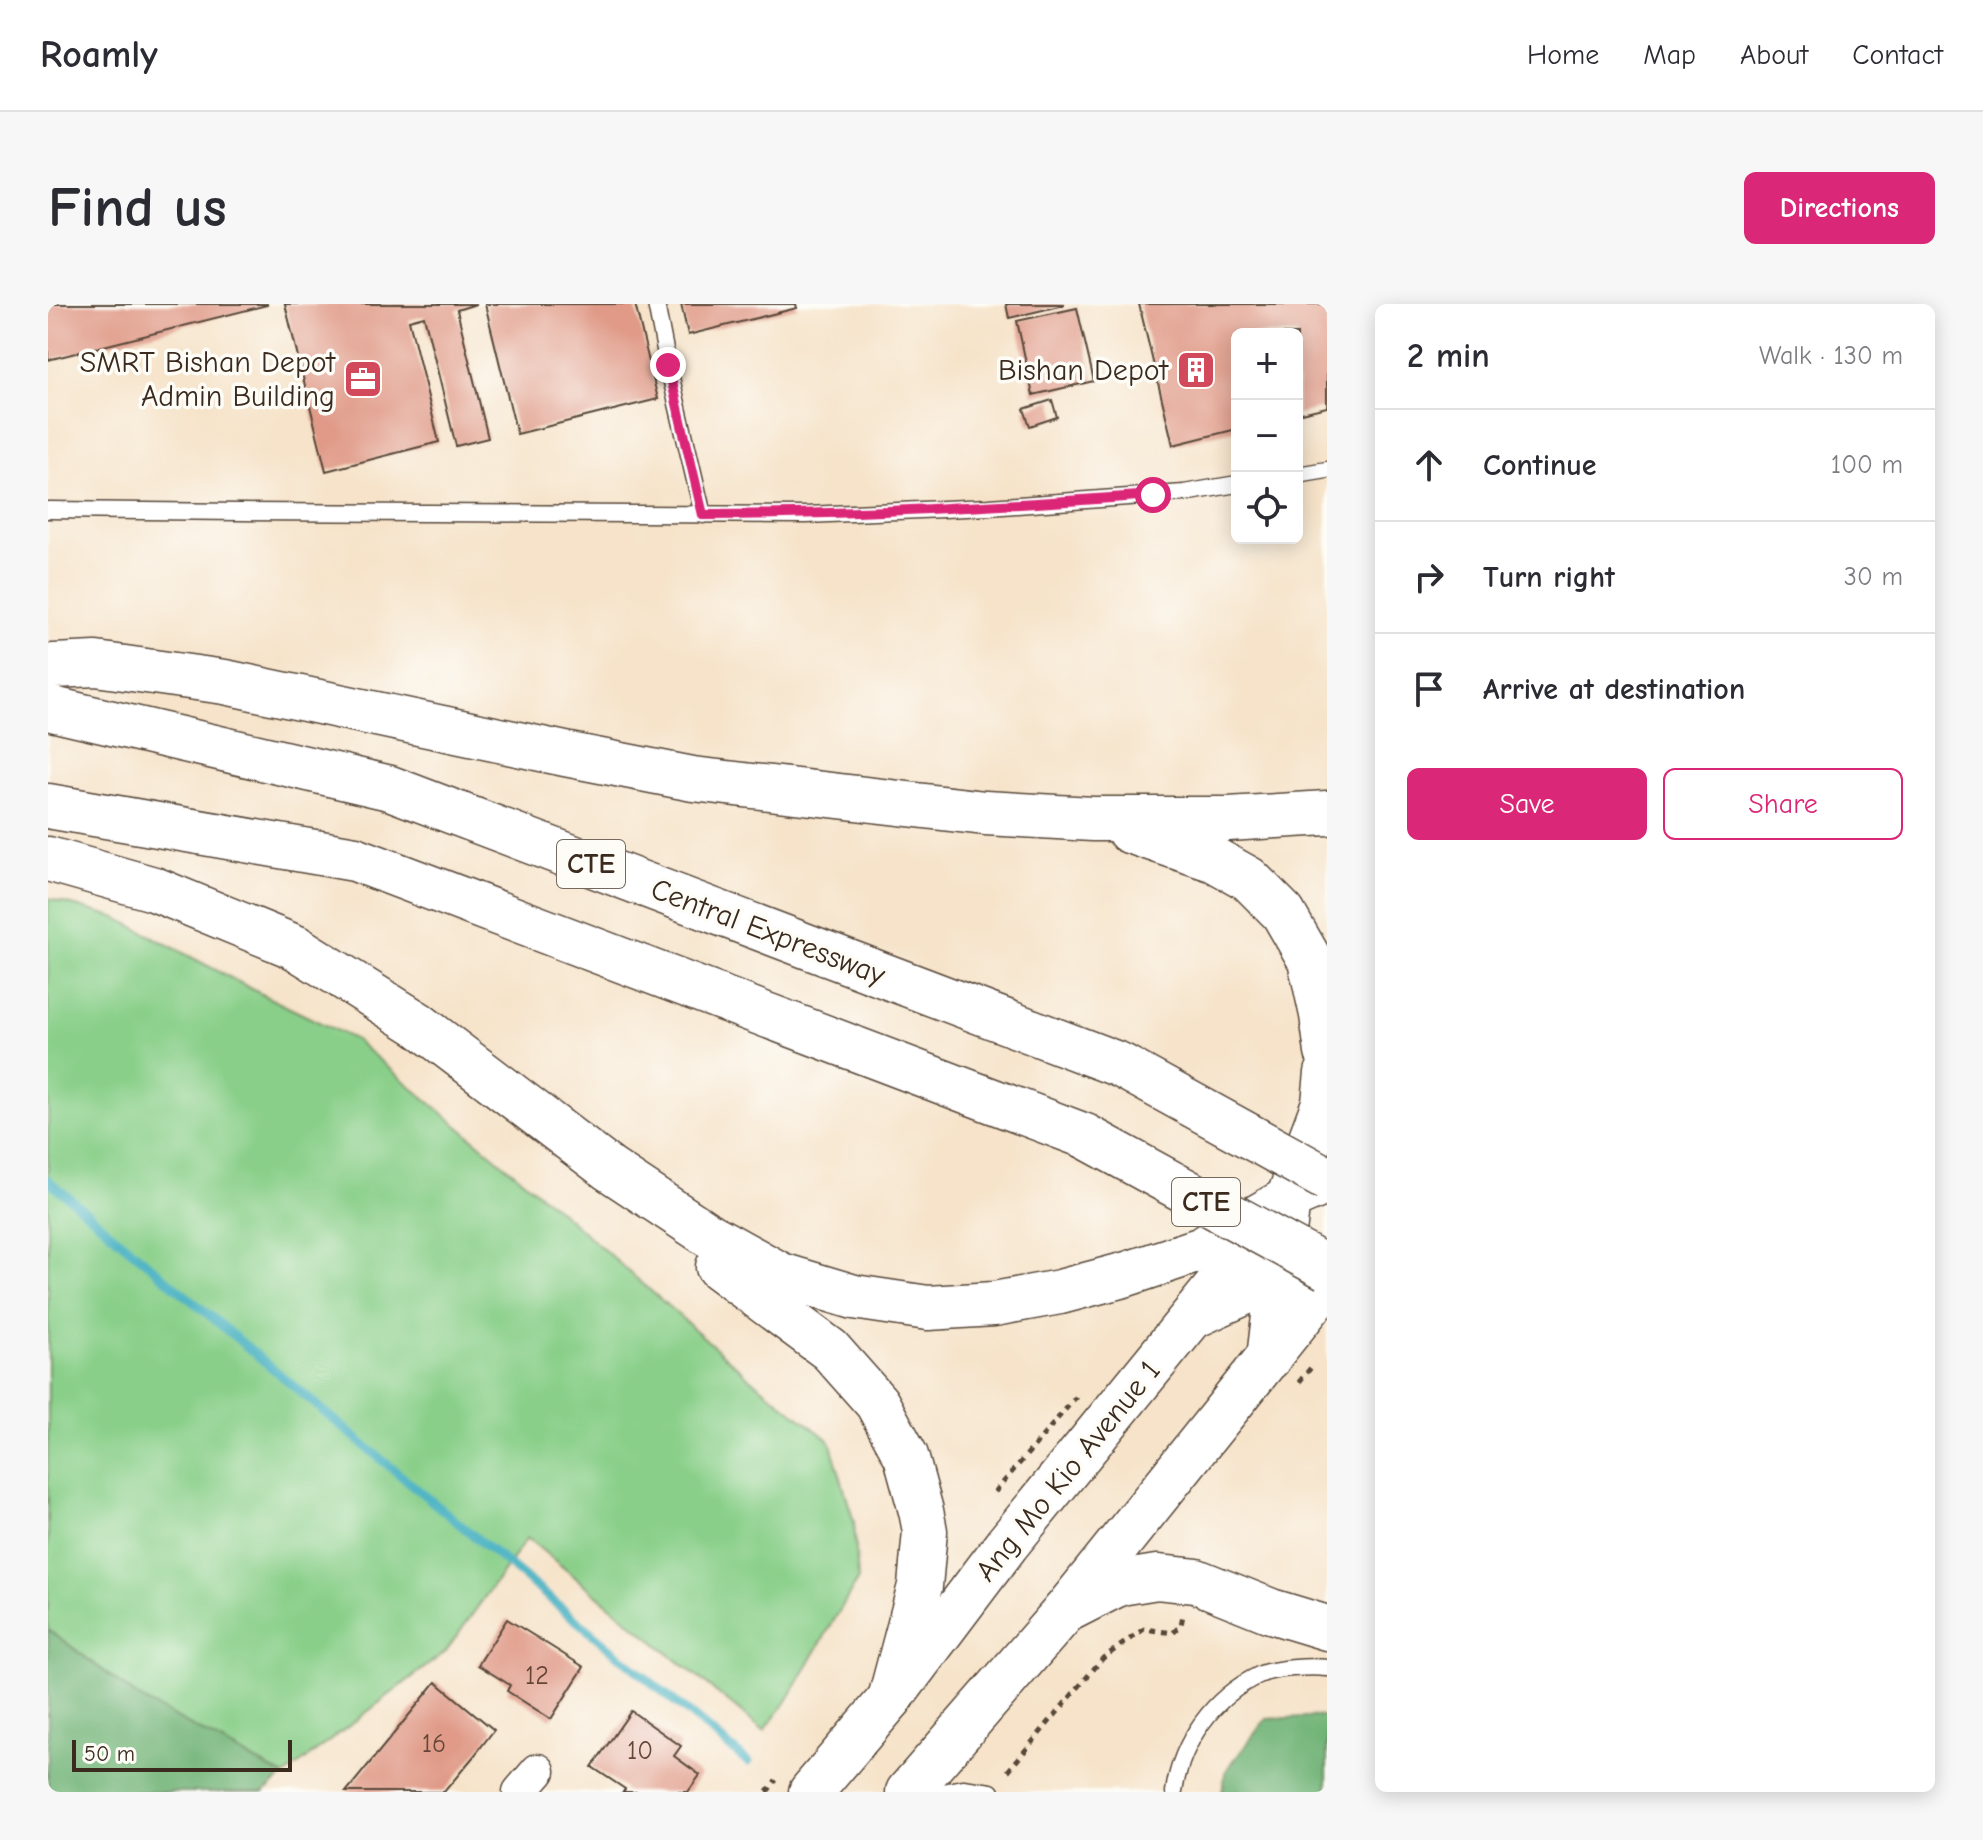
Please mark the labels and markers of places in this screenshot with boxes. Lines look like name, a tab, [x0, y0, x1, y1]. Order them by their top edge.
place label: SMRT Bishan Depot Admin Building	[80, 345, 336, 414]
building icon: Bishan Depot	[1175, 349, 1217, 391]
place label: Bishan Depot	[998, 353, 1169, 388]
office icon: SMRT Bishan Depot Admin Building	[342, 358, 384, 400]

